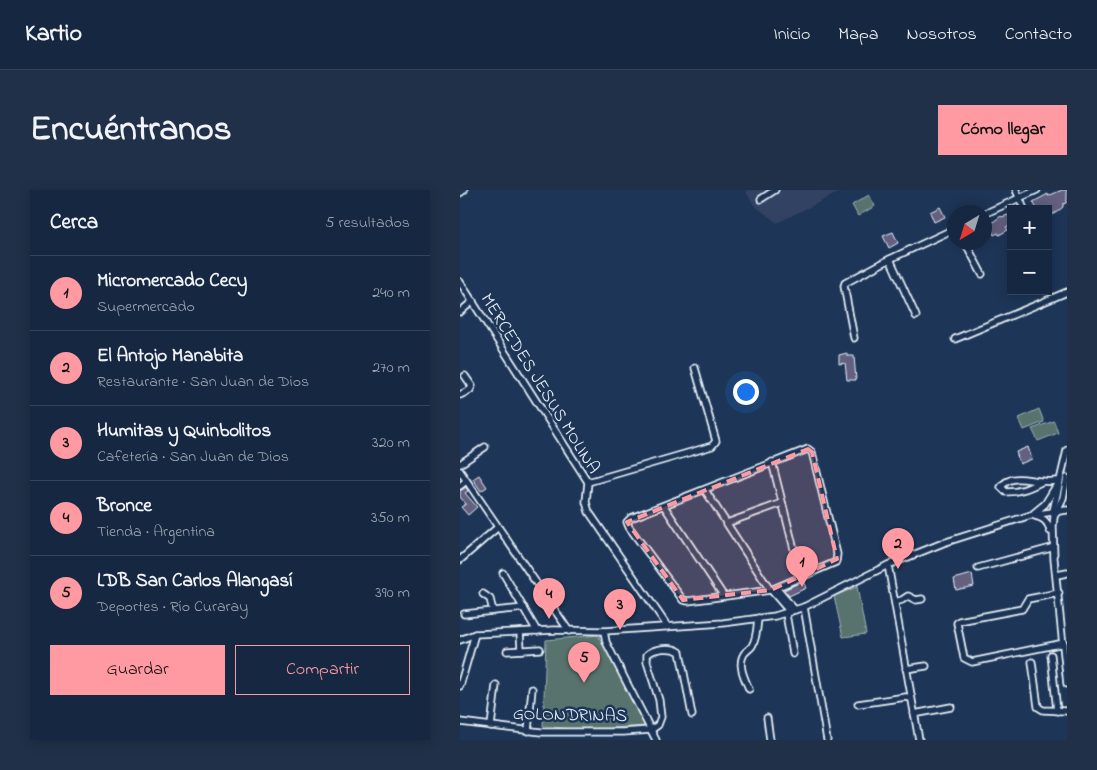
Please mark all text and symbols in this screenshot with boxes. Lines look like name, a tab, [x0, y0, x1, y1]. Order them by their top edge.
text: Kartio	[25, 17, 82, 52]
text: Inicio	[773, 22, 810, 48]
text: Mapa	[838, 22, 879, 48]
text: Nosotros	[907, 22, 977, 48]
text: Contacto	[1005, 22, 1072, 48]
text: Encuéntranos	[30, 105, 232, 156]
button: Cómo llegar	[938, 105, 1067, 155]
north arrow	[947, 205, 992, 250]
map controls	[1007, 205, 1052, 295]
button: +	[1007, 205, 1052, 250]
text: Cerca	[50, 208, 98, 238]
text: 5 resultados	[325, 211, 410, 235]
button: −	[1007, 250, 1052, 295]
text: Micromercado Cecy	[97, 268, 247, 295]
text: 1	[63, 281, 69, 305]
text: 240 m	[372, 281, 410, 305]
street label: MERCEDES JESUS MOLINA	[473, 289, 606, 479]
text: Supermercado	[97, 295, 195, 319]
text: El Antojo Manabita	[97, 343, 243, 370]
text: 2	[62, 356, 70, 380]
text: 270 m	[372, 356, 410, 380]
text: Restaurante · San Juan de Dios	[97, 370, 309, 394]
your location	[733, 379, 759, 405]
text: Humitas y Quinbolitos	[97, 418, 271, 445]
text: 3	[63, 431, 69, 455]
text: 320 m	[372, 431, 410, 455]
text: Cafetería · San Juan de Dios	[97, 445, 289, 469]
text: Bronce	[97, 493, 152, 520]
text: 4	[63, 506, 69, 530]
text: 350 m	[371, 506, 410, 530]
text: Tienda · Argentina	[97, 520, 215, 544]
pin: 2	[882, 528, 914, 569]
pin: 1	[786, 546, 818, 587]
text: LDB San Carlos Alangasí	[97, 568, 293, 595]
pin: 4	[533, 578, 565, 619]
text: 5	[61, 581, 71, 605]
text: 390 m	[375, 581, 410, 605]
pin: 3	[604, 589, 636, 630]
text: Deportes · Río Curaray	[97, 595, 248, 619]
pin: 5	[568, 642, 600, 683]
button: Guardar	[50, 645, 225, 695]
button: Compartir	[235, 645, 410, 695]
street label: GOLONDRINAS	[513, 702, 627, 730]

